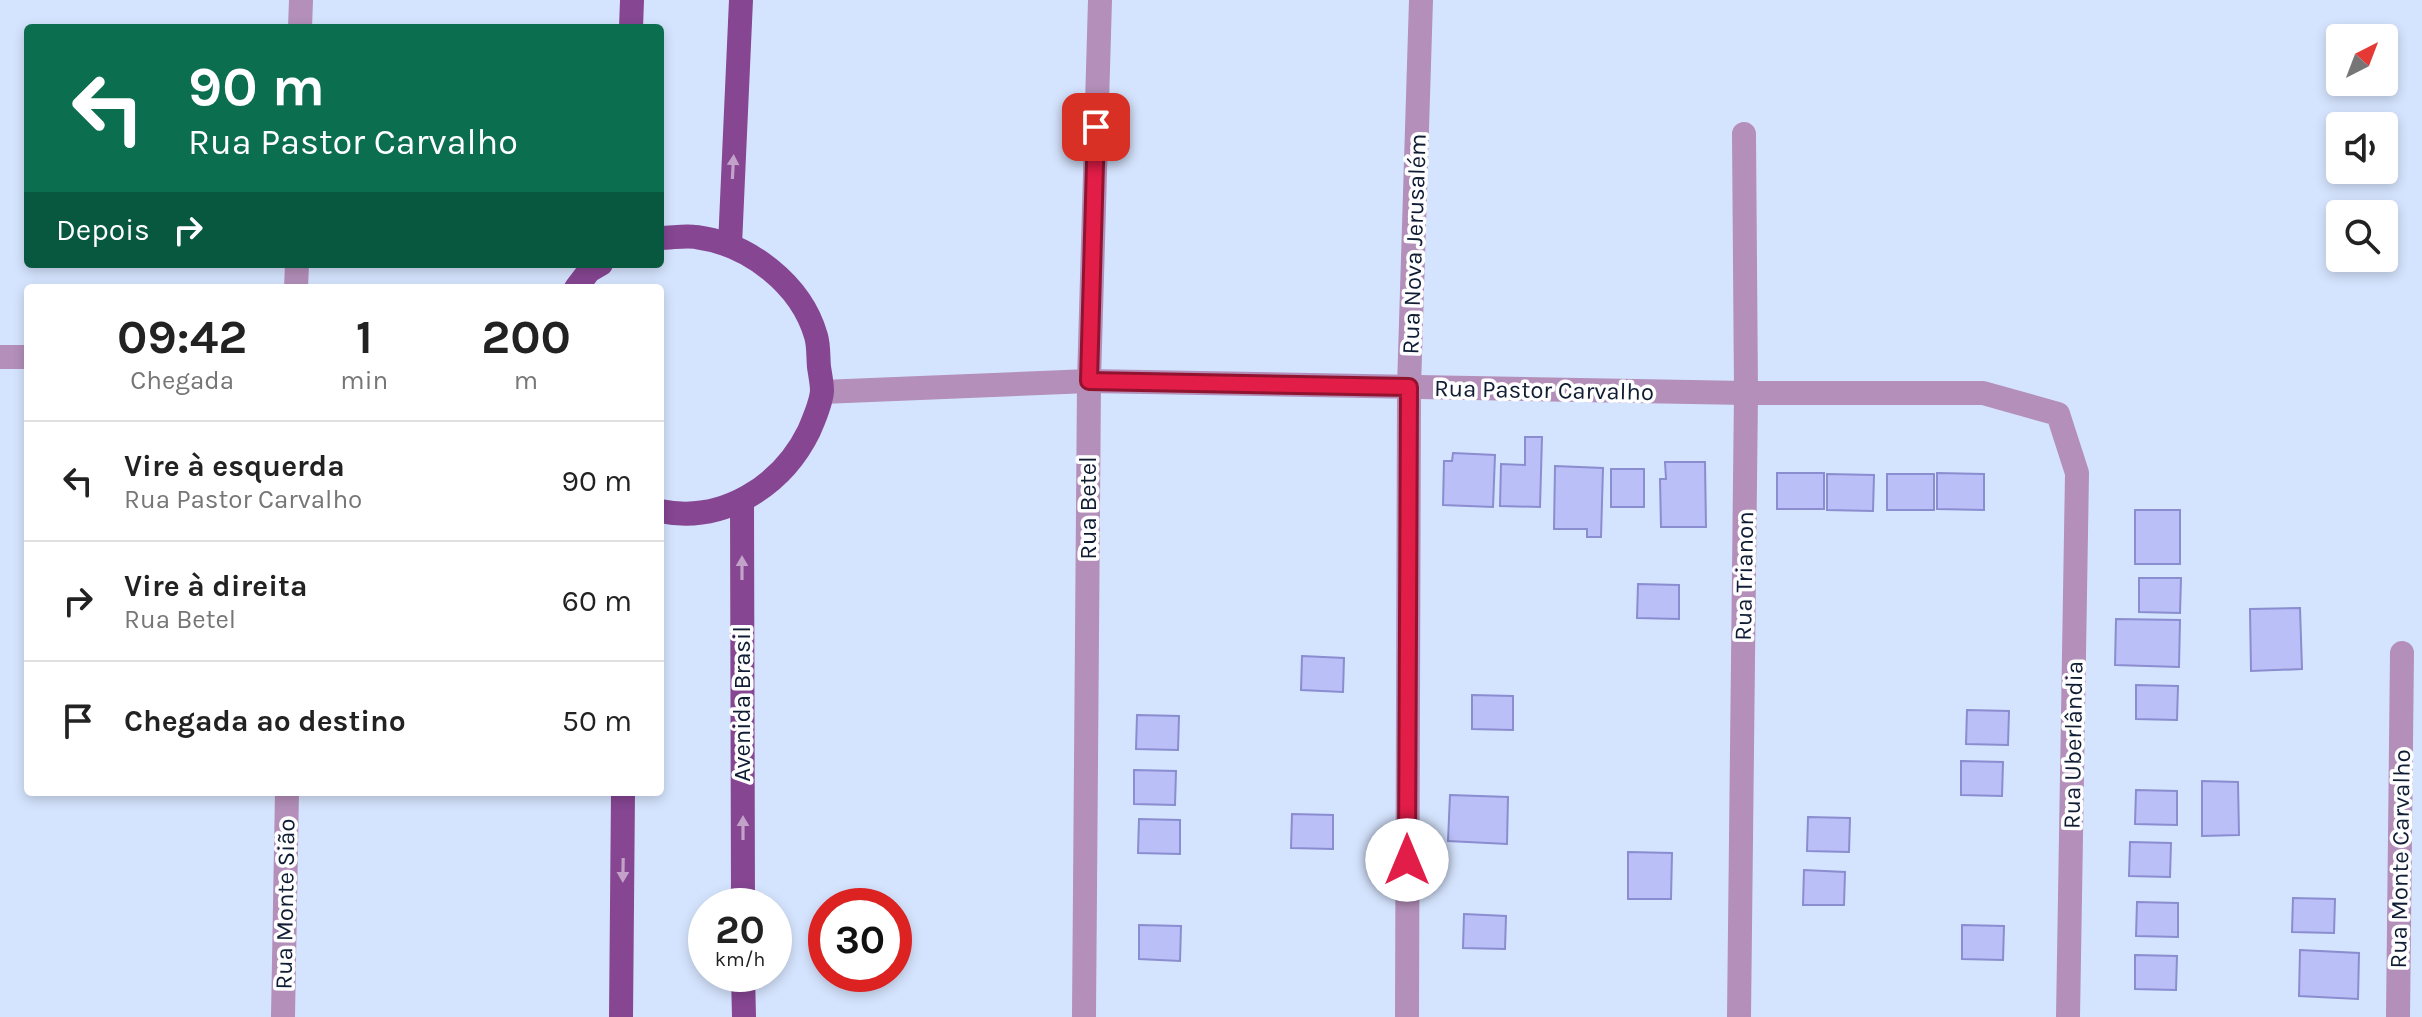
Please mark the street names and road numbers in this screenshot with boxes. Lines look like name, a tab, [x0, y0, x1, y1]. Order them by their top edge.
street label: Rua Nova Jerusalém	[1396, 133, 1432, 355]
street label: Rua Pastor Carvalho	[1434, 374, 1654, 406]
street label: Rua Betel	[1074, 456, 1102, 560]
street label: Rua Trianon	[1729, 511, 1759, 641]
street label: Avenida Brasil	[728, 626, 756, 782]
street label: Rua Uberlândia	[2058, 661, 2088, 829]
street label: Rua Monte Carvalho	[2384, 749, 2416, 969]
street label: Rua Monte Sião	[270, 818, 300, 990]

